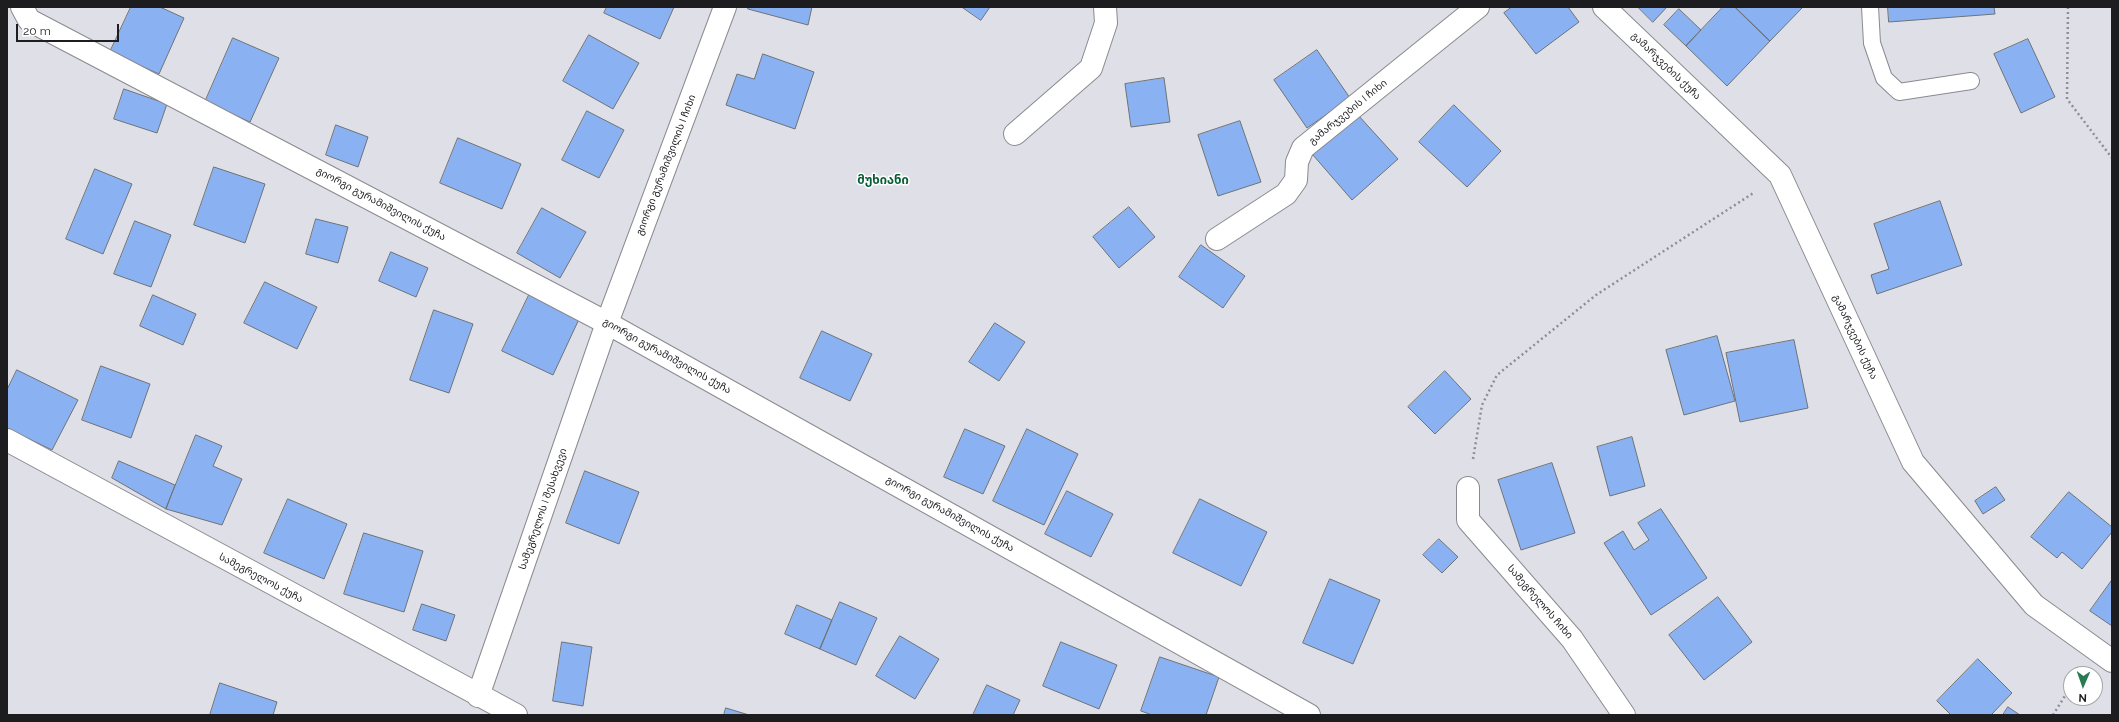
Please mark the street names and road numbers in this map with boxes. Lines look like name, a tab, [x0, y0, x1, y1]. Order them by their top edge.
street label: გამარჯვების ქუჩა	[1629, 30, 1703, 102]
street label: გამარჯვების I ჩიხი	[1307, 77, 1389, 147]
street label: გიორგი გურამიშვილის I ჩიხი	[634, 93, 698, 237]
street label: გიორგი გურამიშვილის ქუჩა	[314, 165, 448, 243]
street label: გამარჯვების ქუჩა	[1830, 293, 1880, 381]
street label: გიორგი გურამიშვილის ქუჩა	[601, 316, 733, 396]
street label: სამეგრელოს I შესახვევი	[517, 447, 569, 571]
street label: გიორგი გურამიშვილის ქუჩა	[884, 474, 1016, 554]
street label: სამეგრელოს ქუჩა	[217, 551, 305, 605]
street label: სამეგრელოს ჩიხი	[1505, 563, 1575, 641]

